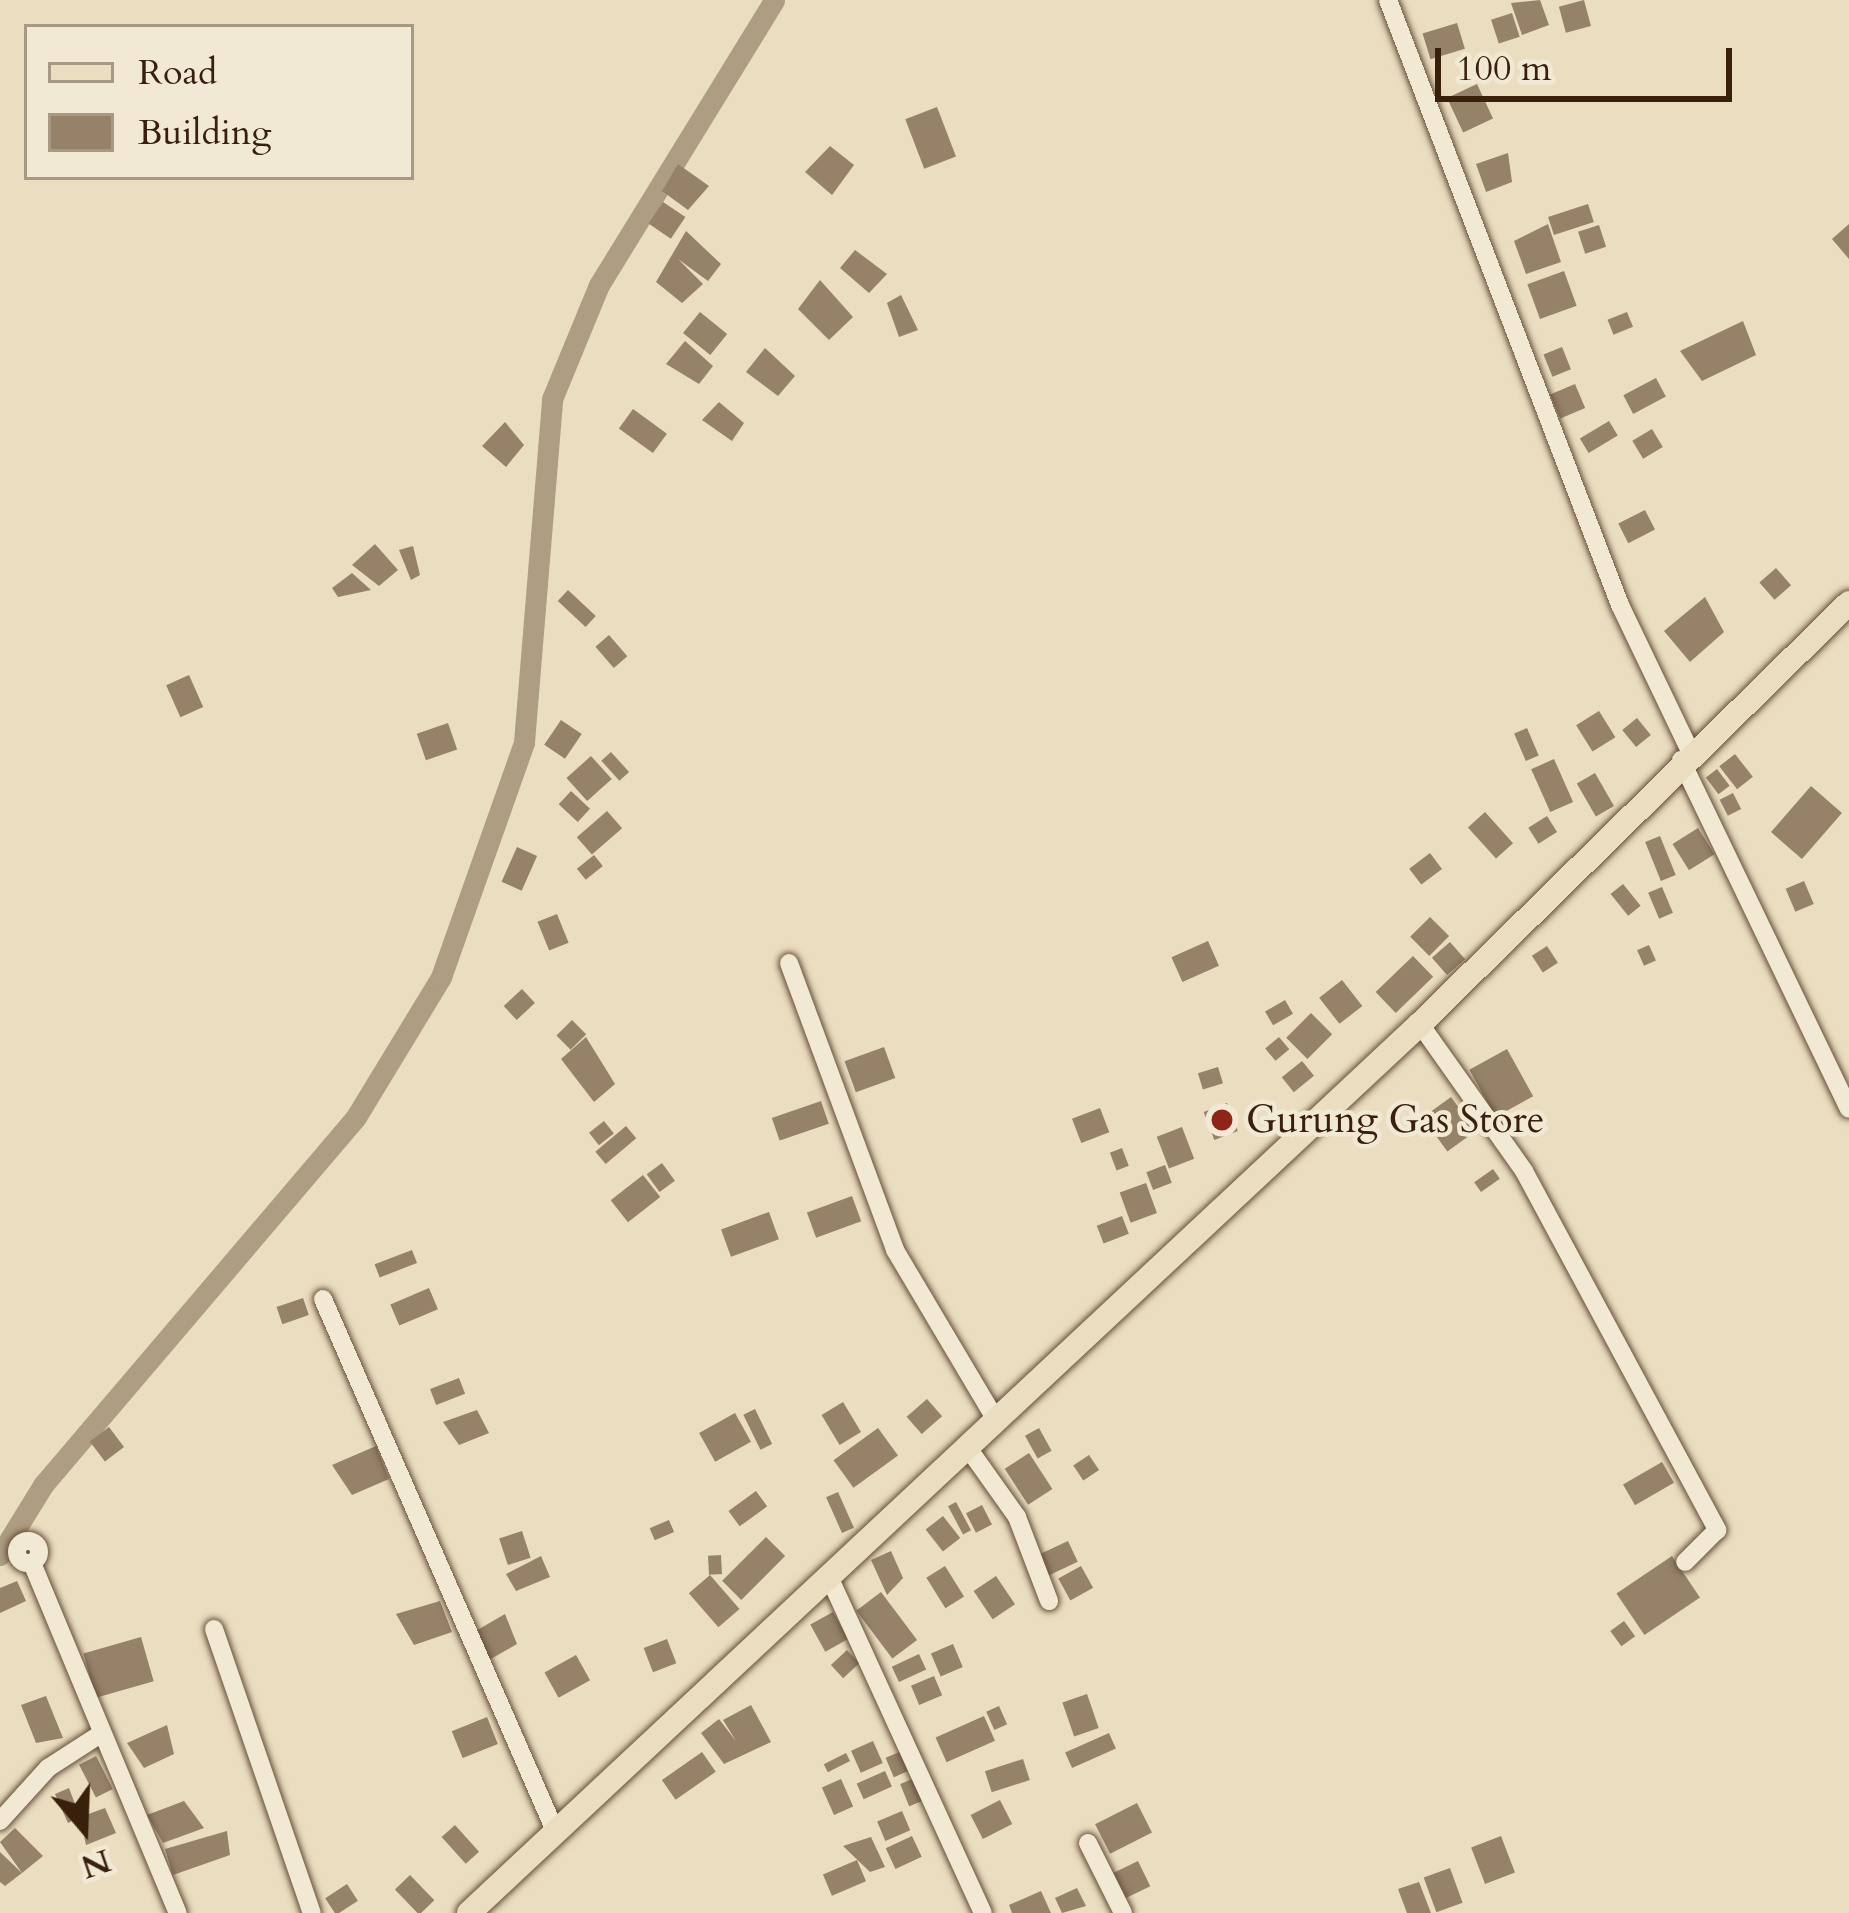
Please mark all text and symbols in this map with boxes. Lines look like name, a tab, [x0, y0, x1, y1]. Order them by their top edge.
legend	[24, 24, 414, 180]
scale bar	[1441, 24, 1738, 98]
text: 100 m	[1456, 44, 1551, 93]
text: Road	[138, 48, 217, 97]
text: Building	[138, 108, 271, 157]
place label: Gurung Gas Store	[1246, 1097, 1545, 1143]
marker: Gurung Gas Store	[1209, 1107, 1235, 1133]
north arrow	[24, 1769, 144, 1889]
text: N	[75, 1838, 117, 1889]

